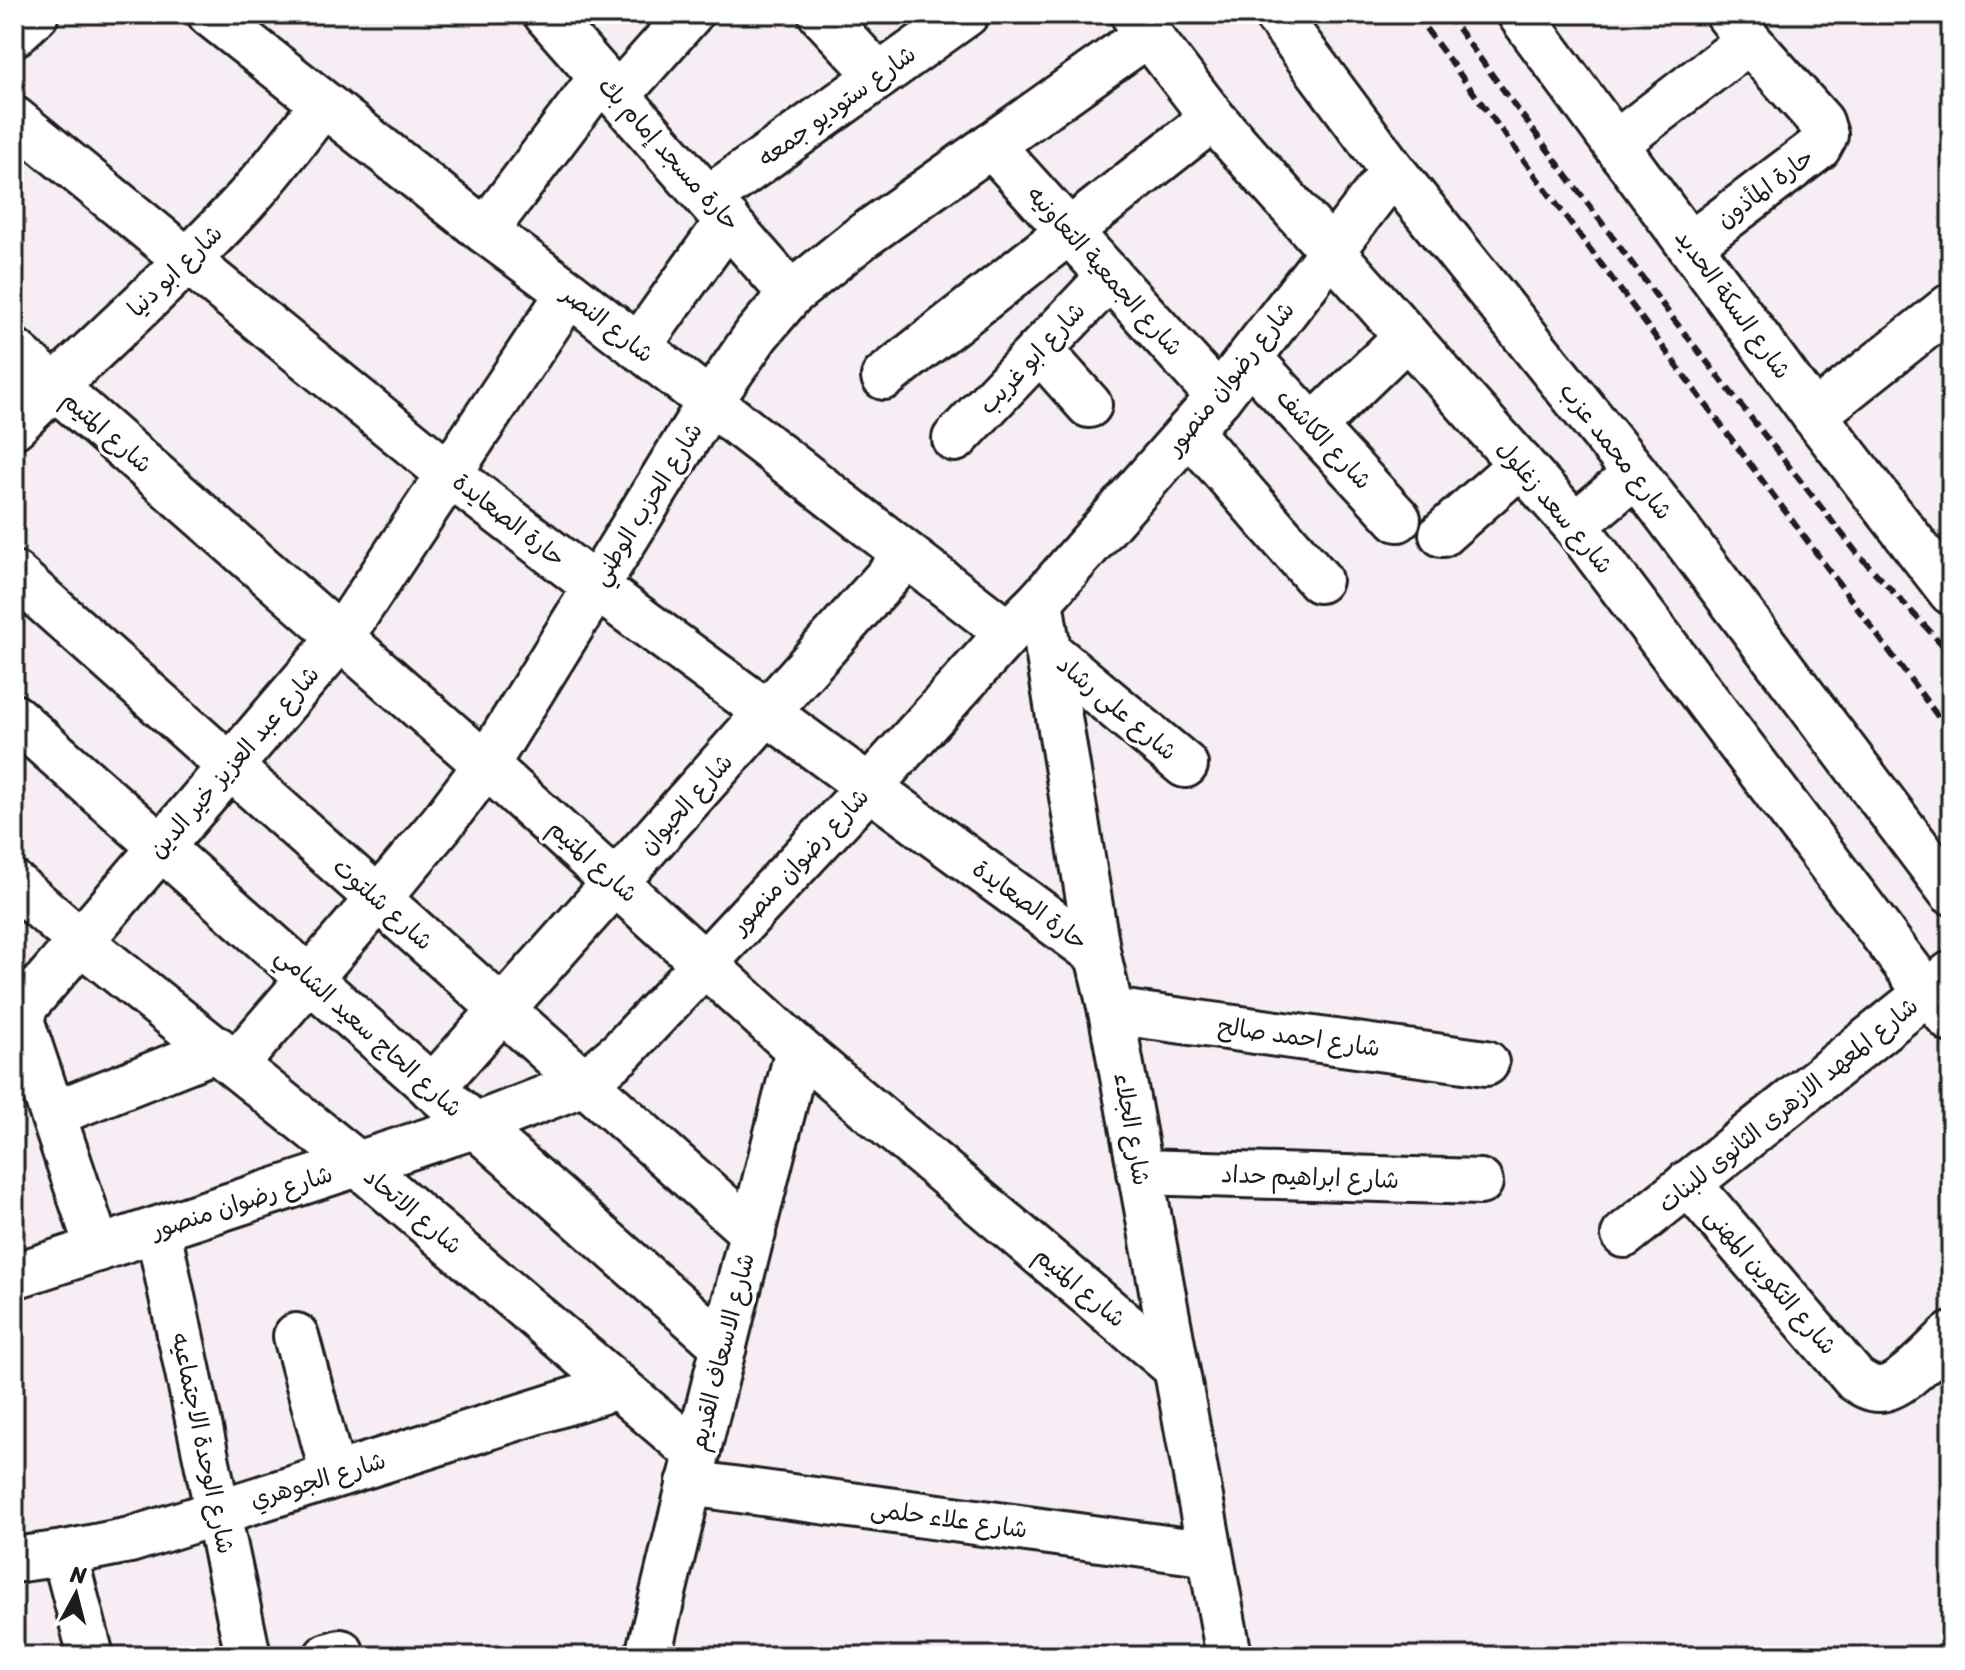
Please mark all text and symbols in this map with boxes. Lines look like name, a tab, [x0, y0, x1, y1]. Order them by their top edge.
street label: شارع ستوديو جمعه	[749, 34, 925, 178]
street label: حارة مسجد إمام بك	[587, 67, 751, 241]
street label: حارة المأذون	[1707, 137, 1823, 239]
street label: شارع الجمعية التعاونيه	[1016, 176, 1194, 366]
street label: شارع ابو دنيا	[117, 214, 233, 328]
street label: شارع السكة الحديد	[1664, 220, 1802, 388]
street label: شارع النصر	[551, 273, 664, 374]
street label: شارع ابو غريب	[968, 292, 1096, 424]
street label: شارع رضوان منصور	[1153, 292, 1306, 466]
street label: شارع محمد عزب	[1548, 373, 1684, 529]
street label: شارع الكاشف	[1265, 378, 1383, 500]
street label: شارع المتيم	[52, 380, 162, 484]
street label: شارع الحزب الوطني	[580, 414, 714, 594]
street label: شارع سعد زغلول	[1486, 430, 1624, 584]
street label: حارة الصعايدة	[443, 462, 575, 578]
street label: شارع على رشاد	[1047, 645, 1187, 771]
street label: شارع عبد العزيز خير الدين	[138, 656, 330, 868]
street label: شارع الحيوان	[628, 743, 744, 865]
street label: شارع رضوان منصور	[719, 778, 880, 946]
street label: شارع المتيم	[538, 809, 648, 913]
street label: شارع شلتوت	[323, 847, 443, 961]
street label: حارة الصعايدة	[963, 848, 1097, 962]
street label: شارع الحاج سعيد الشامي	[266, 936, 472, 1128]
street label: شارع المعهد الازهرى الثانوى للبنات	[1648, 986, 1928, 1224]
street label: شارع احمد صالح	[1215, 1005, 1383, 1069]
street label: شارع الجلاء	[1101, 1069, 1163, 1189]
street label: شارع رضوان منصور	[144, 1153, 338, 1252]
street label: شارع ابراهيم حداد	[1220, 1153, 1400, 1201]
street label: شارع الاتحاد	[354, 1157, 472, 1265]
street label: شارع التكوين المهنى	[1694, 1197, 1848, 1365]
street label: شارع المتيم	[1024, 1236, 1136, 1338]
street label: شارع الاسعاف القديم	[677, 1249, 767, 1455]
street label: شارع الوحدة الاجتماعيه	[159, 1328, 247, 1558]
street label: شارع الجوهري	[245, 1439, 391, 1521]
street label: شارع علاء حلمى	[868, 1487, 1030, 1551]
north arrow	[36, 1554, 116, 1634]
text: N	[67, 1554, 89, 1595]

